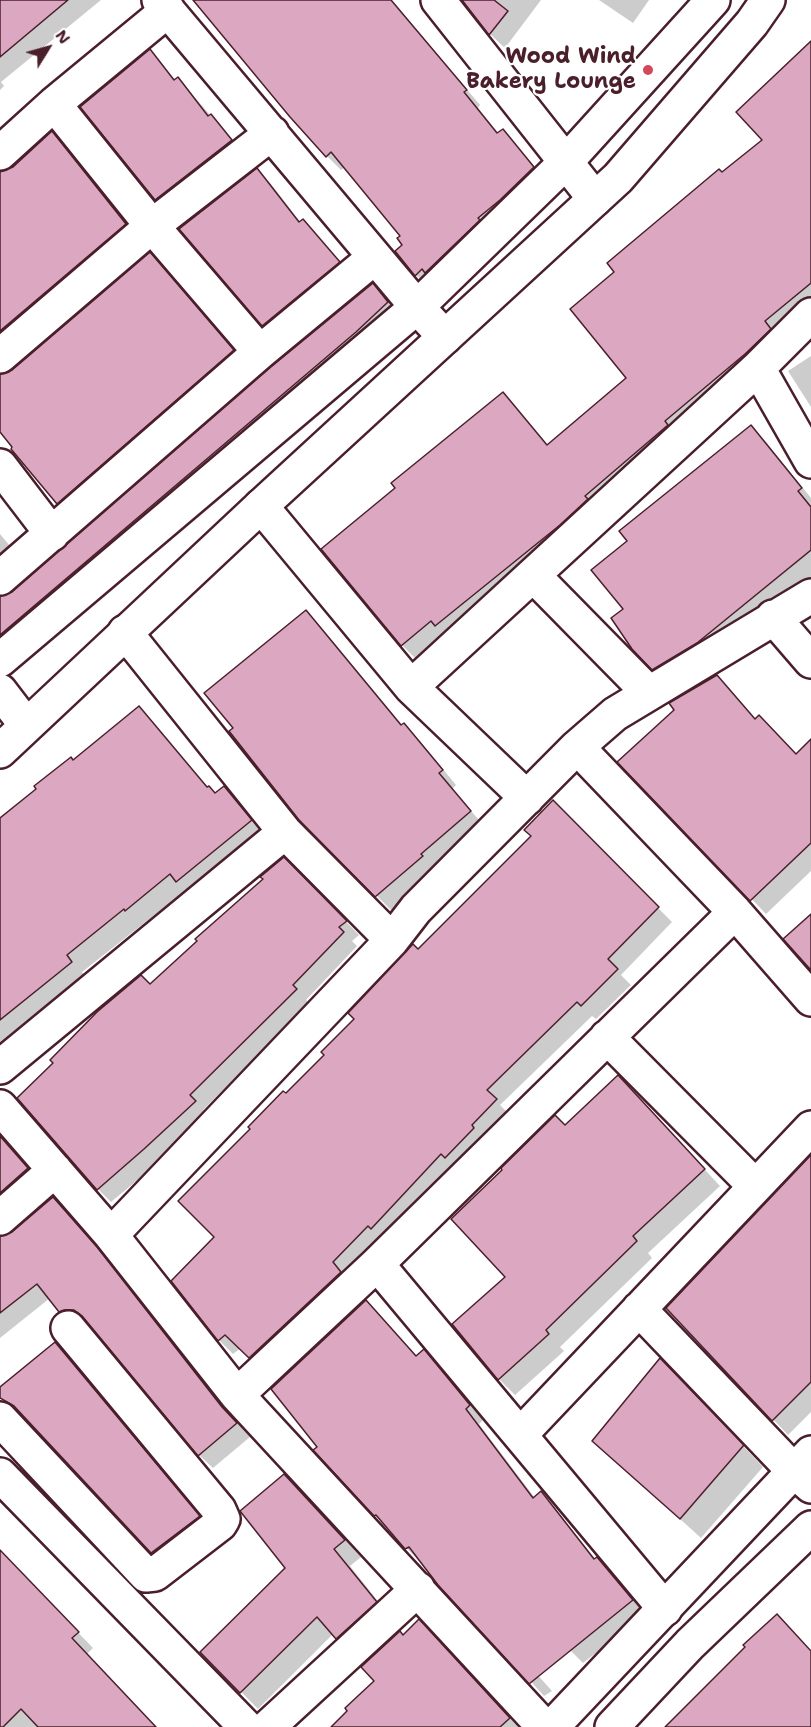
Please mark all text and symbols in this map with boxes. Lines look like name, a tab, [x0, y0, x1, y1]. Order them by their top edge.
north arrow	[18, 18, 78, 78]
text: N	[51, 25, 75, 48]
place label: Wood Wind Bakery Lounge	[466, 44, 636, 96]
marker: Wood Wind Bakery Lounge	[641, 63, 655, 77]

